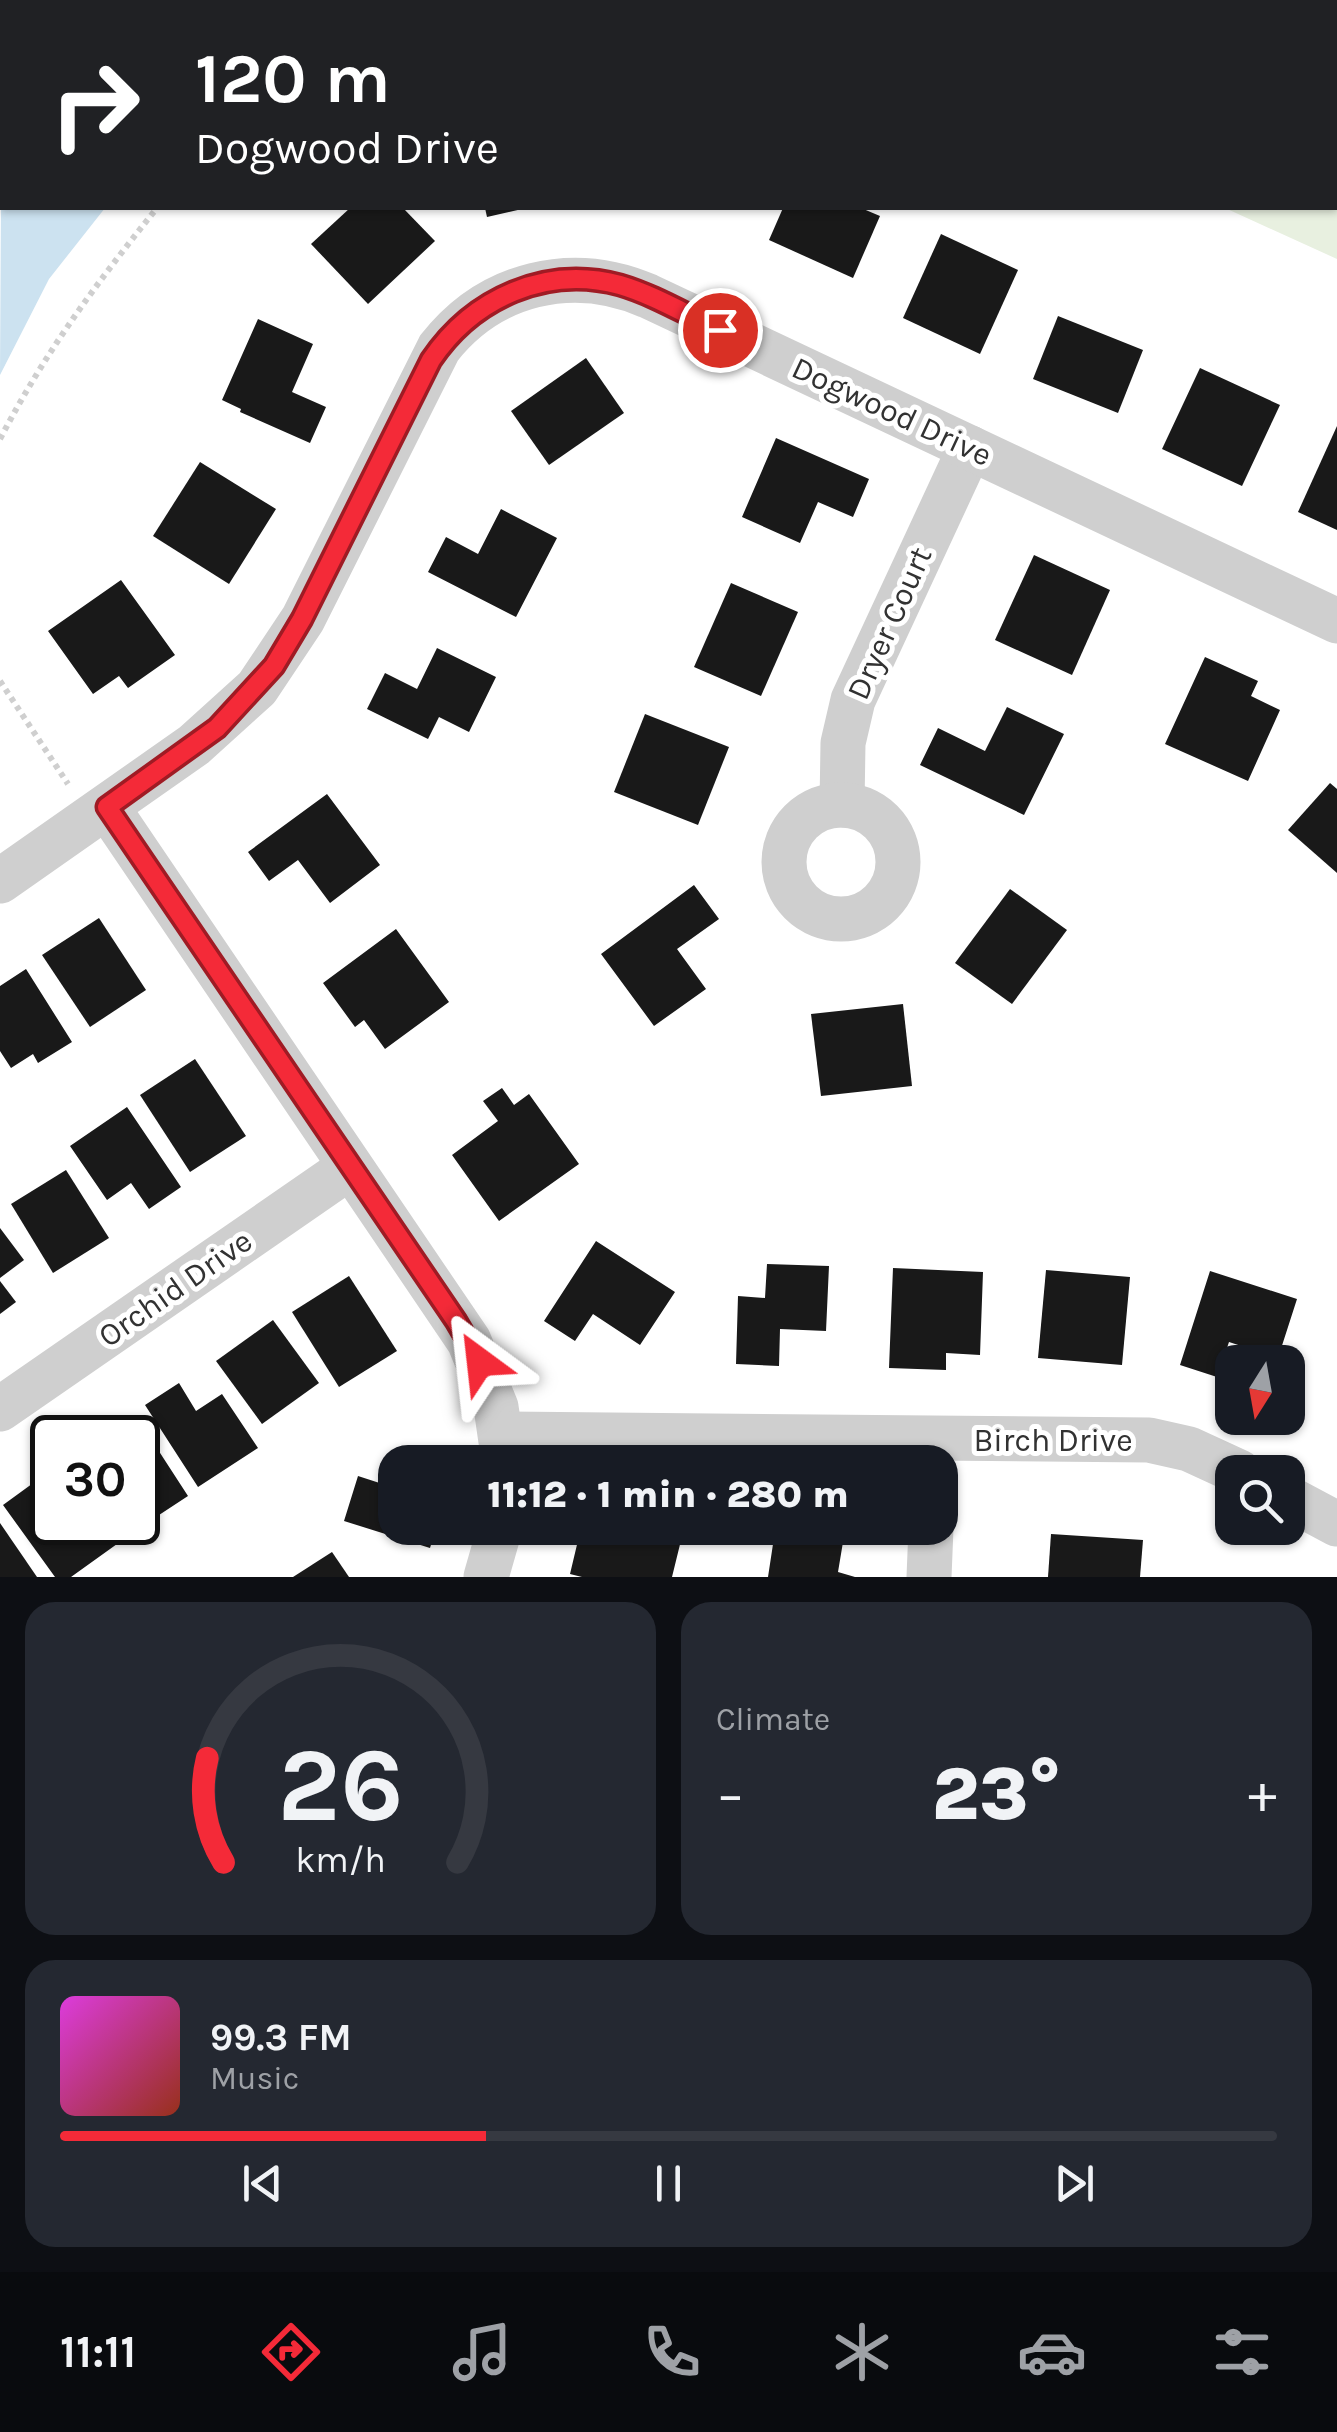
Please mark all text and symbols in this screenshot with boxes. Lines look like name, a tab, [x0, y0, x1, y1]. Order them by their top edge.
text: 120 m	[195, 38, 391, 120]
icon: right	[30, 40, 160, 170]
text: Dogwood Drive	[195, 122, 499, 174]
pin	[678, 288, 763, 373]
icon: arrive	[693, 303, 748, 358]
street label: Dogwood Drive	[786, 349, 998, 474]
street label: Dryer Court	[839, 541, 940, 705]
street label: Orchid Drive	[91, 1222, 259, 1355]
position arrow	[428, 1310, 532, 1414]
north arrow	[1215, 1345, 1305, 1435]
map controls	[1215, 1345, 1305, 1545]
speed limit sign: 30	[30, 1415, 160, 1545]
street label: Birch Drive	[973, 1422, 1133, 1459]
button: search	[1215, 1455, 1305, 1545]
text: 11:12 · 1 min · 280 m	[487, 1472, 849, 1517]
text: Climate	[716, 1701, 830, 1738]
text: 26	[277, 1725, 404, 1846]
text: 23°	[932, 1750, 1061, 1838]
text: −	[716, 1762, 745, 1826]
text: +	[1248, 1762, 1277, 1826]
text: km/h	[295, 1839, 386, 1881]
text: 99.3 FM	[210, 2015, 352, 2060]
text: Music	[210, 2060, 299, 2097]
icon: previous	[235, 2156, 290, 2211]
icon: pause	[641, 2156, 696, 2211]
icon: next	[1047, 2156, 1102, 2211]
icon: directions	[256, 2317, 326, 2387]
icon: music	[447, 2317, 517, 2387]
icon: phone	[637, 2317, 707, 2387]
icon: climate	[827, 2317, 897, 2387]
icon: car	[1017, 2317, 1087, 2387]
icon: filters	[1207, 2317, 1277, 2387]
text: 11:11	[60, 2326, 136, 2378]

